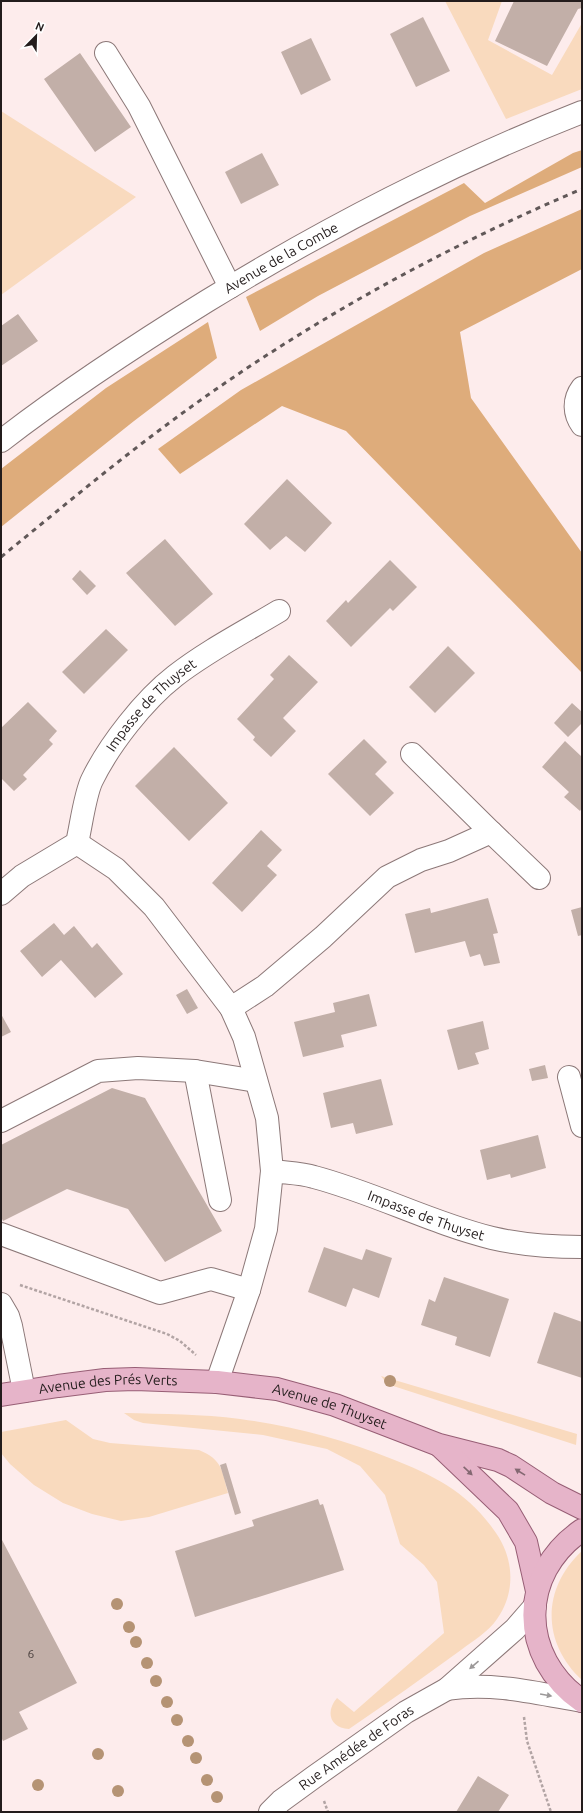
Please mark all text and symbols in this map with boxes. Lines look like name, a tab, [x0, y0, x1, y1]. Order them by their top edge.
north arrow	[16, 16, 56, 56]
text: N	[34, 20, 46, 34]
street label: Avenue de la Combe	[221, 219, 341, 297]
street label: Impasse de Thuyset	[103, 655, 199, 754]
street label: Impasse de Thuyset	[365, 1187, 487, 1244]
street label: Avenue des Prés Verts	[38, 1371, 178, 1397]
street label: Avenue de Thuyset	[271, 1380, 390, 1432]
one-way arrow	[463, 1467, 473, 1476]
one-way arrow	[514, 1468, 526, 1475]
house number: 6	[28, 1647, 35, 1660]
one-way arrow	[469, 1660, 479, 1670]
one-way arrow	[539, 1692, 552, 1698]
street label: Rue Amédée de Foras	[296, 1701, 416, 1793]

